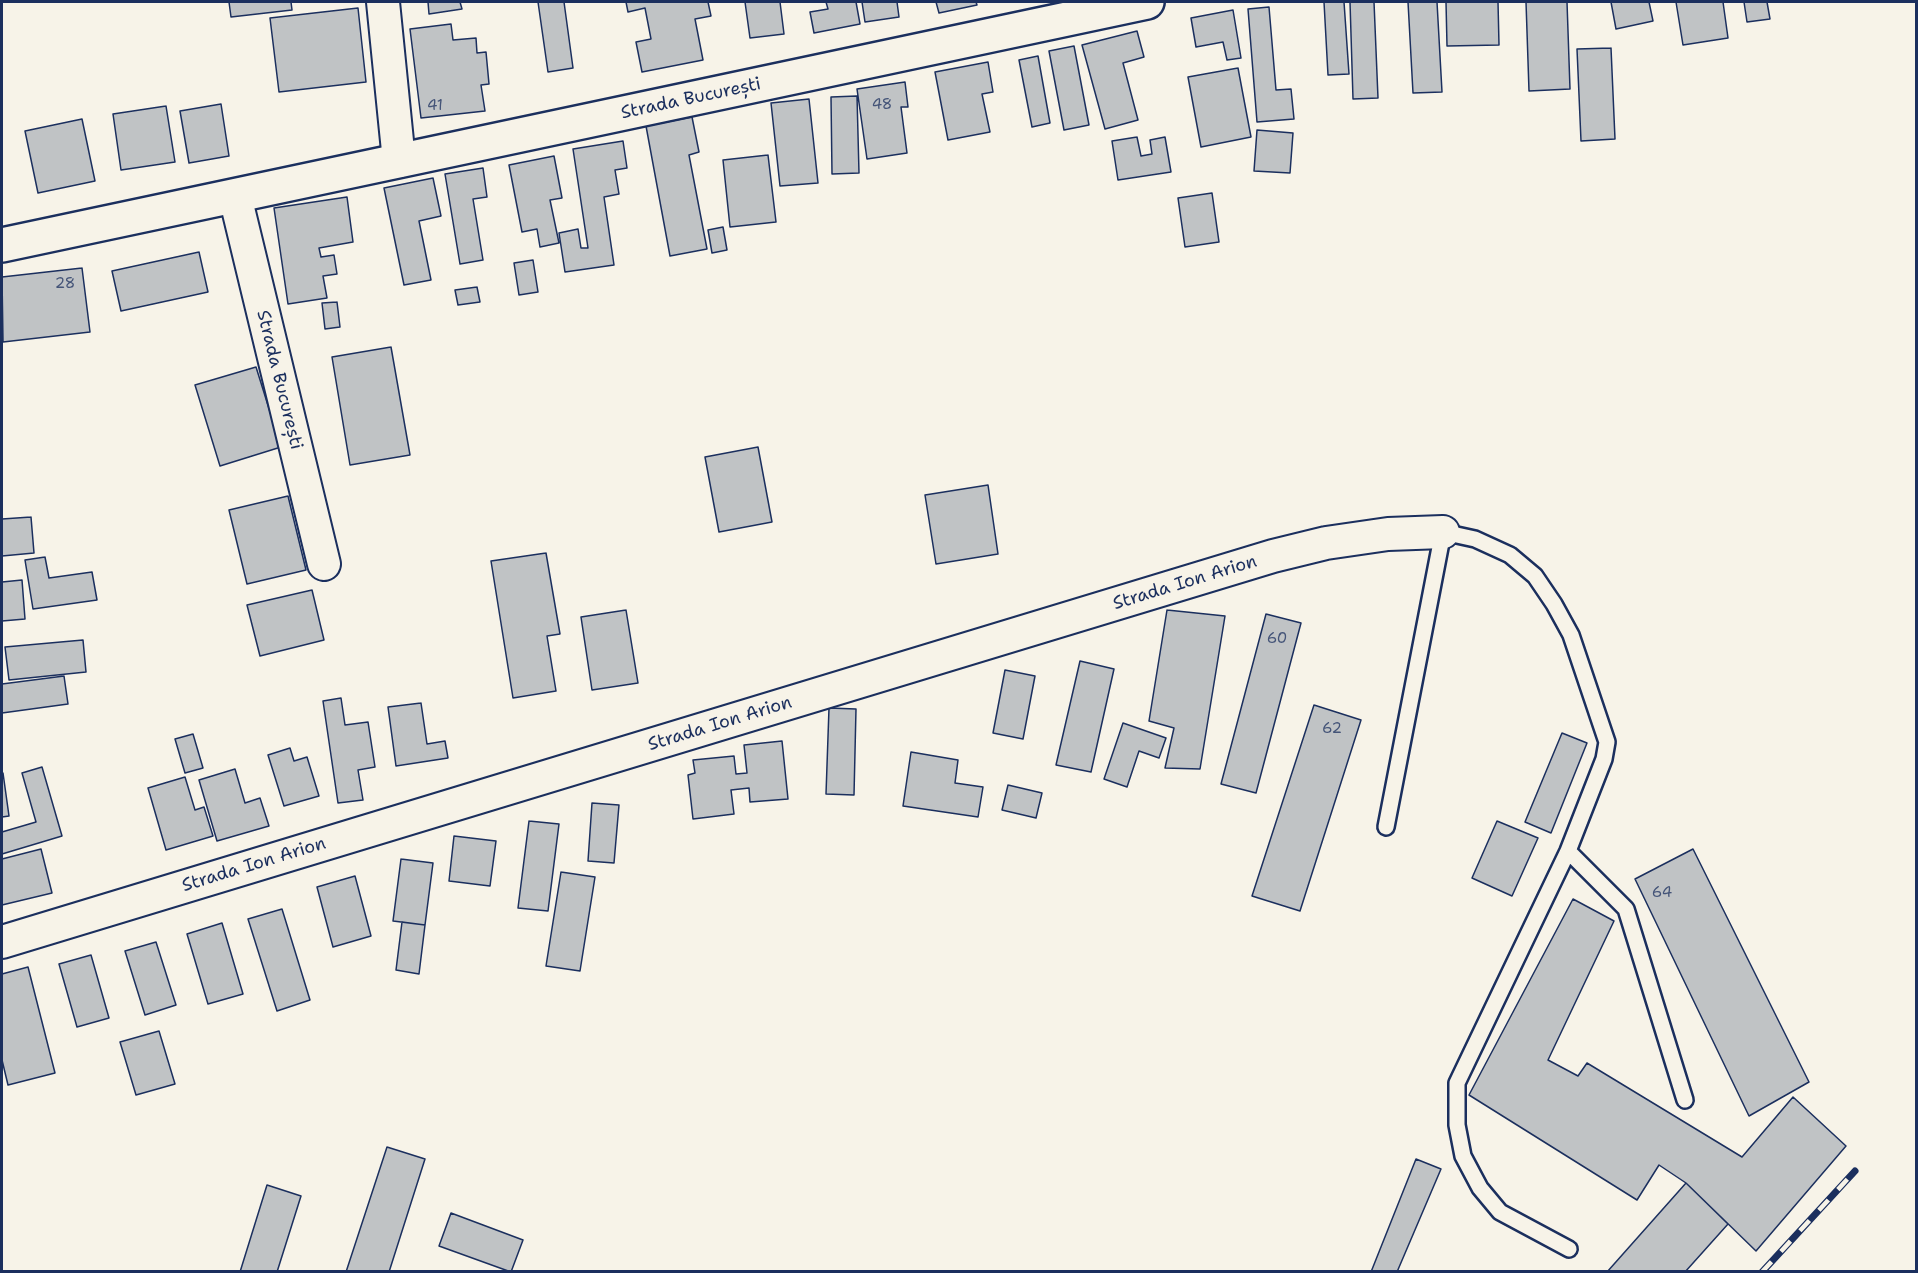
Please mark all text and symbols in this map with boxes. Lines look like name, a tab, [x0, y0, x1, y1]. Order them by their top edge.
street label: Strada București	[619, 74, 763, 124]
house number: 48	[872, 96, 892, 114]
house number: 41	[427, 97, 443, 115]
house number: 28	[55, 275, 75, 293]
street label: Strada București	[251, 308, 307, 452]
street label: Strada Ion Arion	[1110, 551, 1260, 615]
house number: 60	[1267, 630, 1287, 648]
street label: Strada Ion Arion	[645, 692, 795, 756]
house number: 62	[1322, 720, 1342, 738]
street label: Strada Ion Arion	[179, 833, 329, 897]
house number: 64	[1652, 884, 1672, 902]

